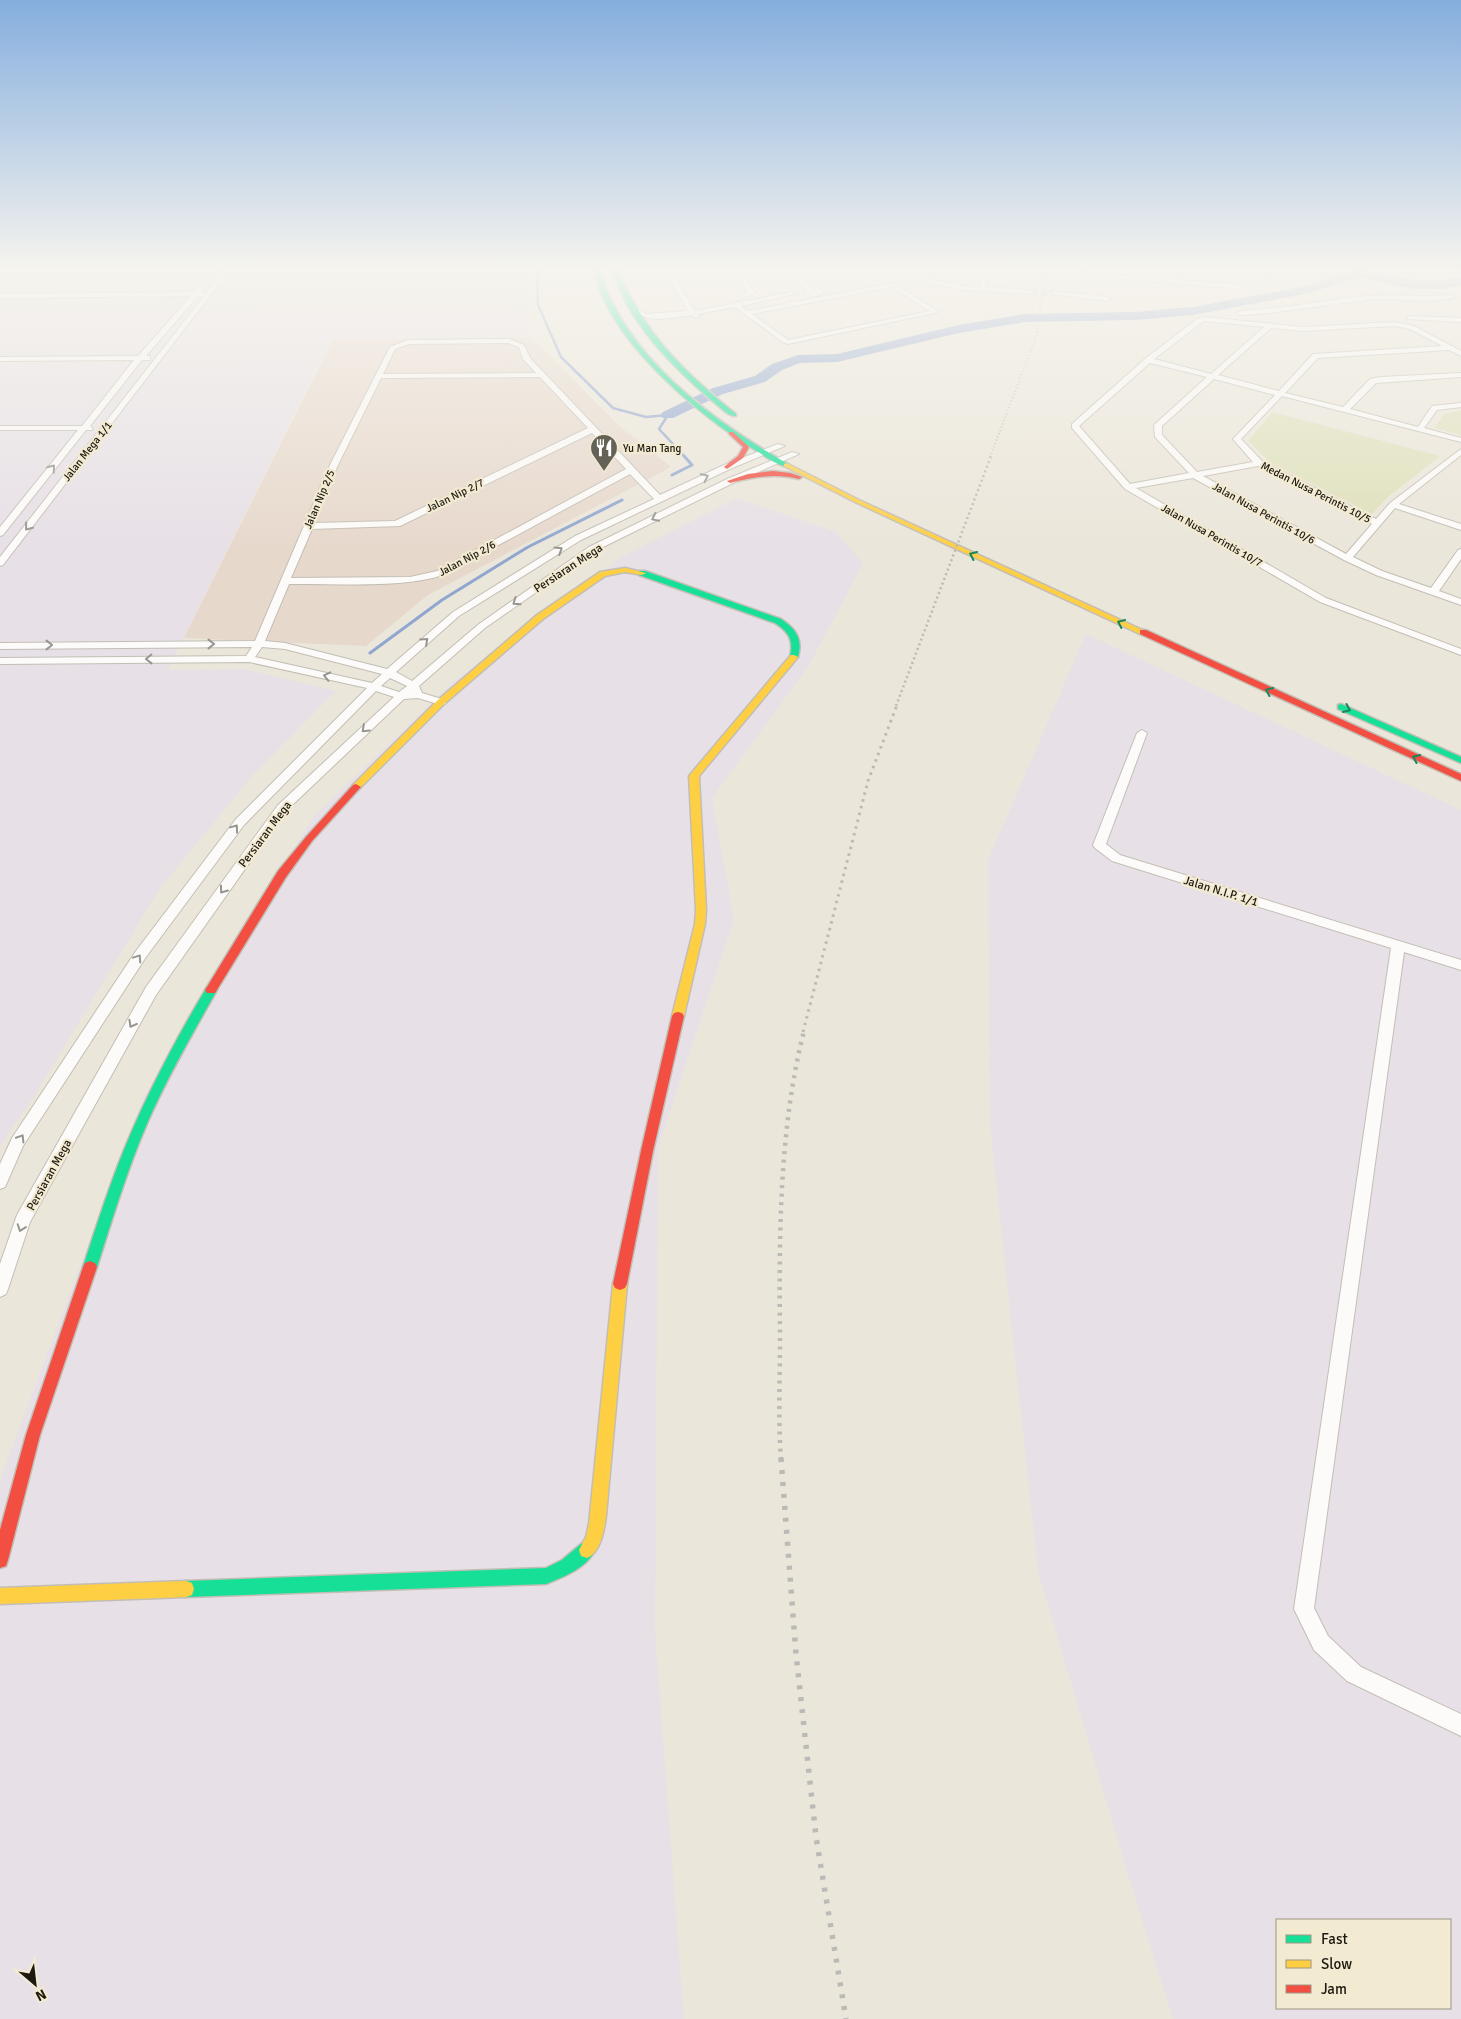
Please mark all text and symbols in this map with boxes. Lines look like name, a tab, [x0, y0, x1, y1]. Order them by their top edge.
street label: Jalan Mega 1/1	[60, 419, 115, 484]
restaurant icon: Yu Man Tang	[589, 433, 619, 472]
place label: Yu Man Tang	[623, 442, 682, 455]
street label: Medan Nusa Perintis 10/5	[1259, 459, 1373, 526]
one-way arrow	[47, 464, 56, 473]
street label: Jalan Nip 2/5	[301, 468, 338, 531]
one-way arrow	[700, 473, 709, 483]
street label: Jalan Nip 2/7	[424, 476, 486, 515]
street label: Jalan Nusa Perintis 10/6	[1210, 480, 1317, 547]
street label: Jalan Nusa Perintis 10/7	[1159, 501, 1265, 570]
one-way arrow	[651, 512, 660, 522]
one-way arrow	[25, 521, 34, 531]
street label: Jalan Nip 2/6	[437, 538, 498, 579]
street label: Persiaran Mega	[531, 541, 606, 596]
one-way arrow	[554, 546, 563, 556]
one-way arrow	[969, 551, 978, 561]
one-way arrow	[513, 596, 522, 605]
one-way arrow	[1117, 619, 1126, 629]
one-way arrow	[420, 638, 429, 647]
one-way arrow	[208, 639, 215, 649]
one-way arrow	[45, 640, 53, 650]
one-way arrow	[145, 654, 152, 664]
one-way arrow	[322, 671, 331, 682]
one-way arrow	[1265, 686, 1274, 697]
one-way arrow	[1342, 703, 1351, 714]
one-way arrow	[362, 723, 371, 732]
one-way arrow	[1412, 754, 1421, 765]
street label: Persiaran Mega	[236, 798, 295, 870]
one-way arrow	[230, 825, 238, 834]
street label: Jalan N.I.P. 1/1	[1182, 873, 1260, 910]
one-way arrow	[220, 884, 230, 893]
one-way arrow	[132, 955, 141, 964]
one-way arrow	[129, 1019, 139, 1028]
one-way arrow	[14, 1135, 24, 1144]
street label: Persiaran Mega	[24, 1137, 75, 1214]
one-way arrow	[17, 1223, 27, 1231]
legend	[1276, 1919, 1451, 2009]
text: Fast	[1321, 1930, 1348, 1948]
text: Slow	[1321, 1955, 1352, 1973]
north arrow	[10, 1959, 60, 2009]
text: Jam	[1321, 1980, 1347, 1998]
text: N	[33, 1985, 49, 2005]

